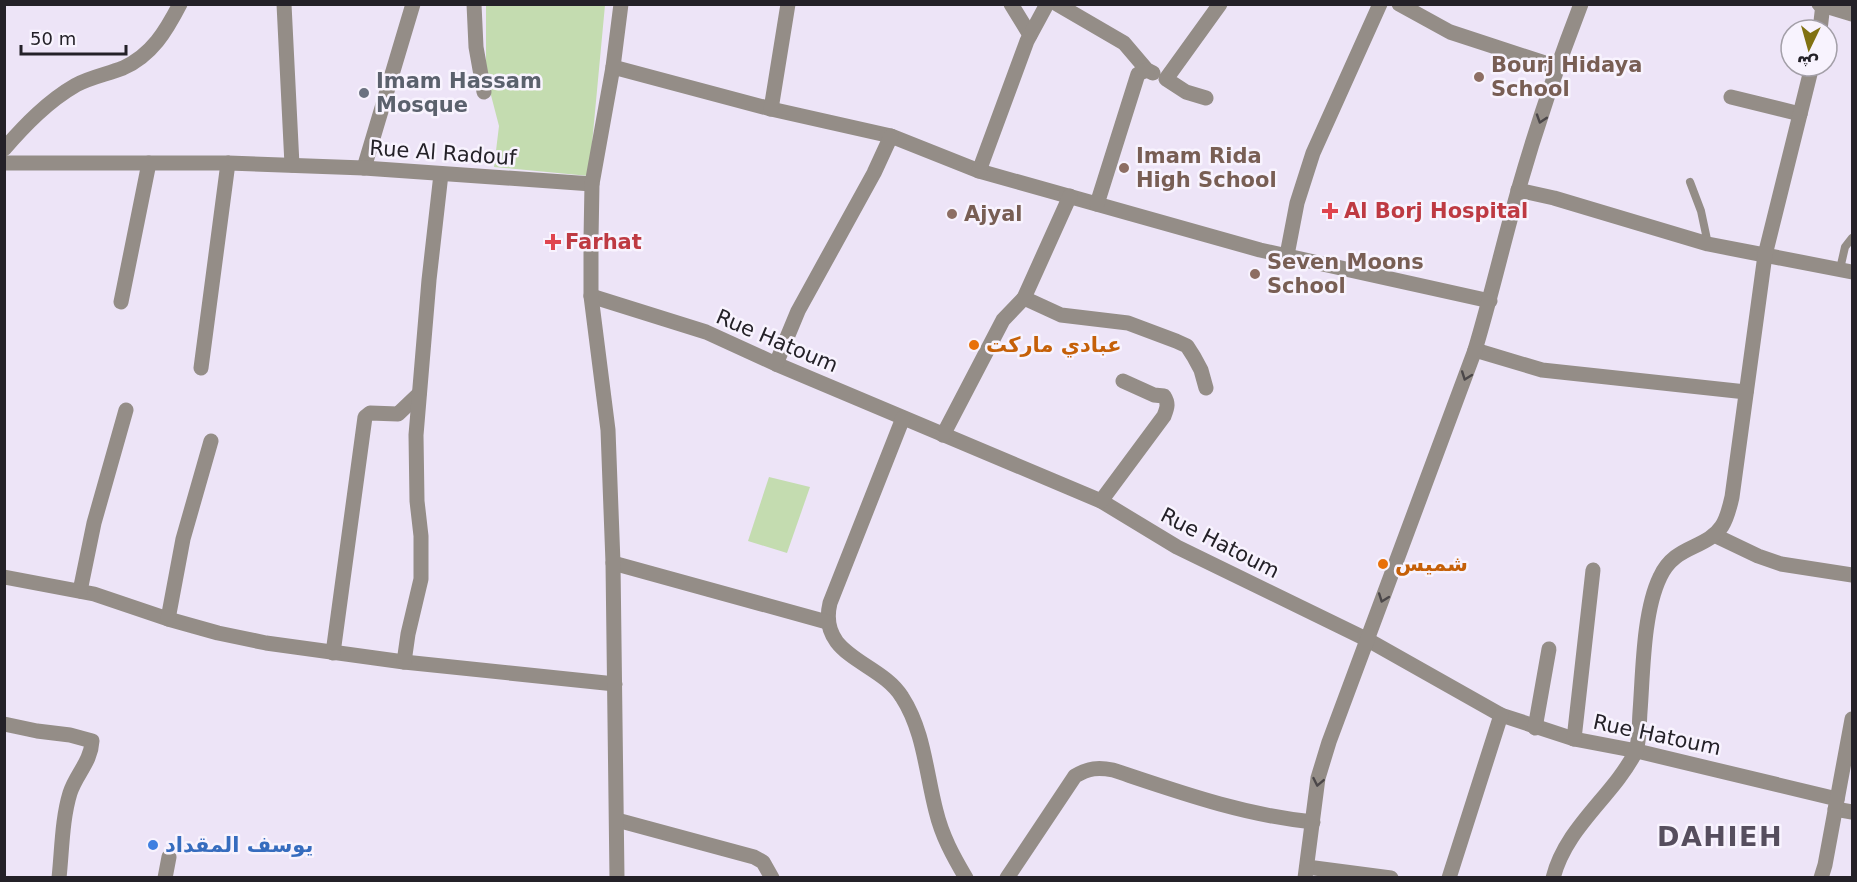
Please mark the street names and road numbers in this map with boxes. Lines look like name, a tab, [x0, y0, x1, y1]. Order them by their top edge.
street label: Rue Al Radouf	[369, 136, 518, 170]
street label: Rue Hatoum	[712, 305, 842, 377]
street label: Rue Hatoum	[1157, 503, 1283, 583]
street label: Rue Hatoum	[1591, 710, 1723, 760]

